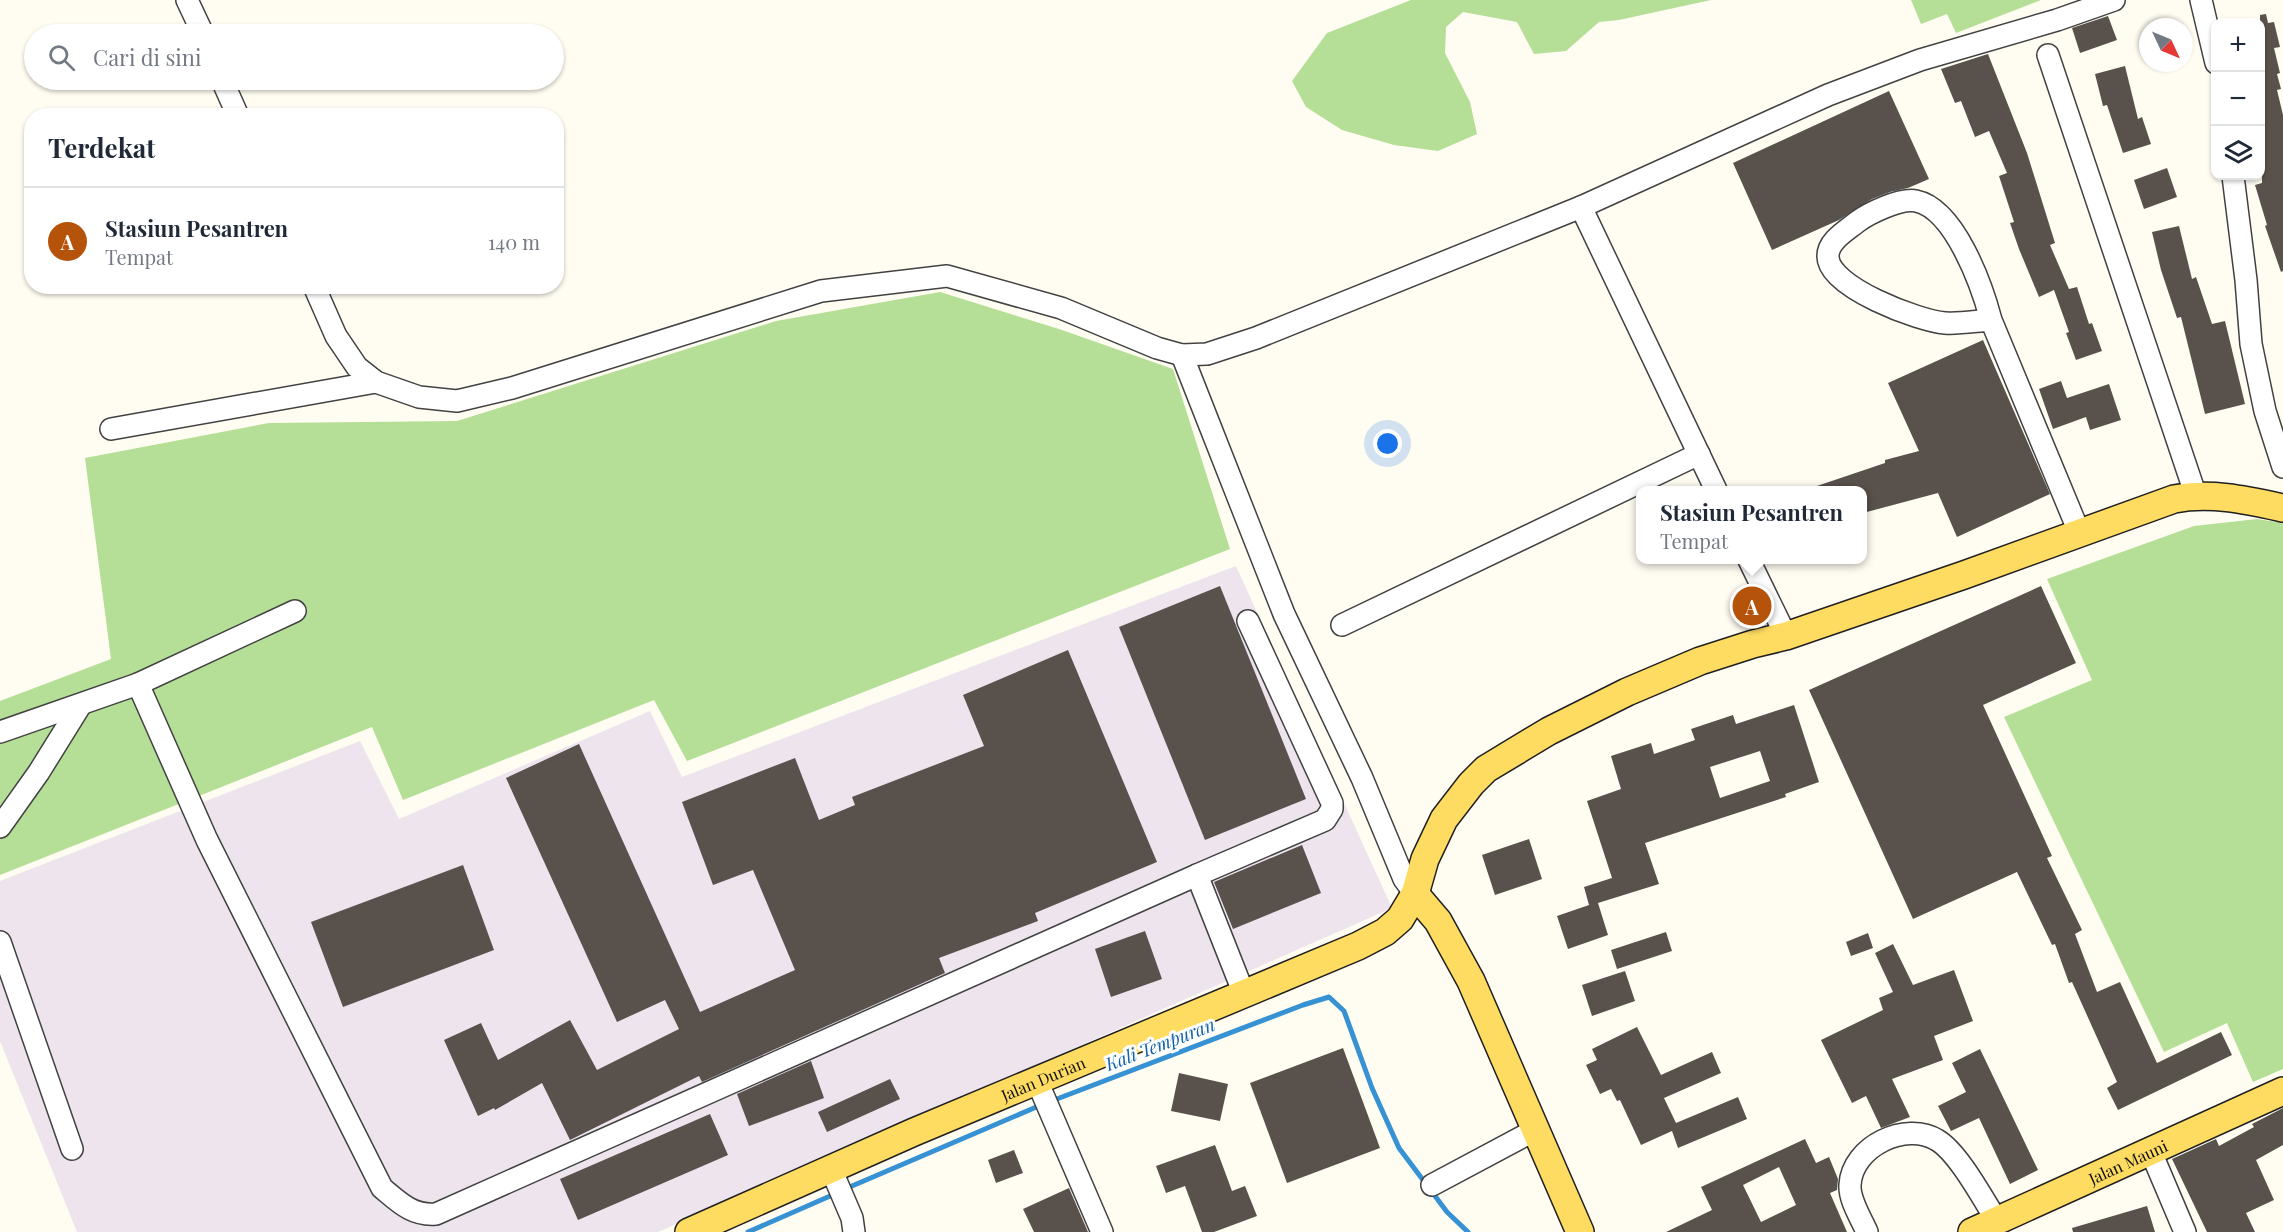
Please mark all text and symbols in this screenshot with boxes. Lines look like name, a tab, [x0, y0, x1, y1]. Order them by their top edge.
north arrow	[2139, 18, 2193, 72]
map controls	[2211, 18, 2265, 180]
button: +	[2211, 18, 2265, 72]
search box	[24, 24, 564, 90]
icon: search	[45, 41, 78, 74]
text: Cari di sini	[93, 42, 201, 72]
button: −	[2211, 72, 2265, 126]
button: layers	[2211, 126, 2265, 180]
text: Terdekat	[48, 130, 155, 165]
text: Stasiun Pesantren	[105, 213, 288, 243]
text: A	[61, 228, 74, 255]
text: 140 m	[488, 228, 540, 255]
text: Tempat	[105, 243, 173, 270]
your location	[1373, 429, 1402, 458]
popup	[1636, 486, 1867, 564]
text: Stasiun Pesantren	[1660, 497, 1843, 527]
text: Tempat	[1660, 527, 1728, 554]
pin: A	[1732, 584, 1772, 628]
water label: Kali Tempuran	[1101, 1012, 1218, 1076]
street label: Jalan Durian	[997, 1051, 1089, 1105]
street label: Jalan Mauni	[2084, 1134, 2171, 1189]

